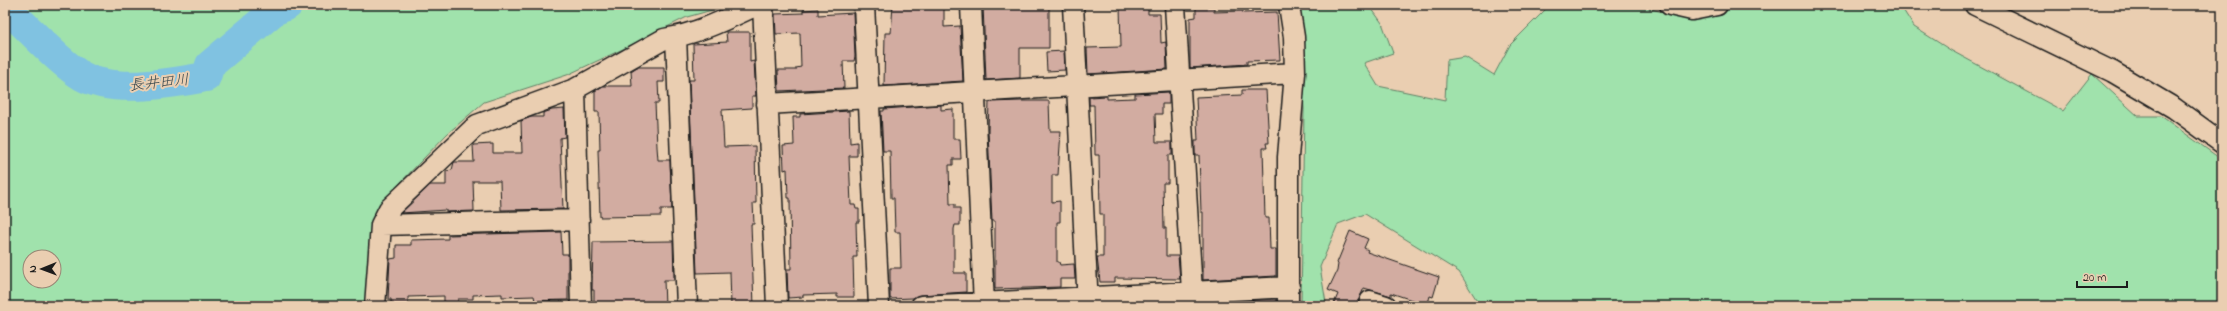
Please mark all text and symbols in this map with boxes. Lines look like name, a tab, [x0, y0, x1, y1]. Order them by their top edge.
water label: 長井田川	[128, 69, 190, 97]
north arrow	[22, 249, 62, 289]
scale bar	[2077, 263, 2127, 289]
text: N	[25, 265, 41, 273]
text: 20 m	[2083, 269, 2106, 287]

